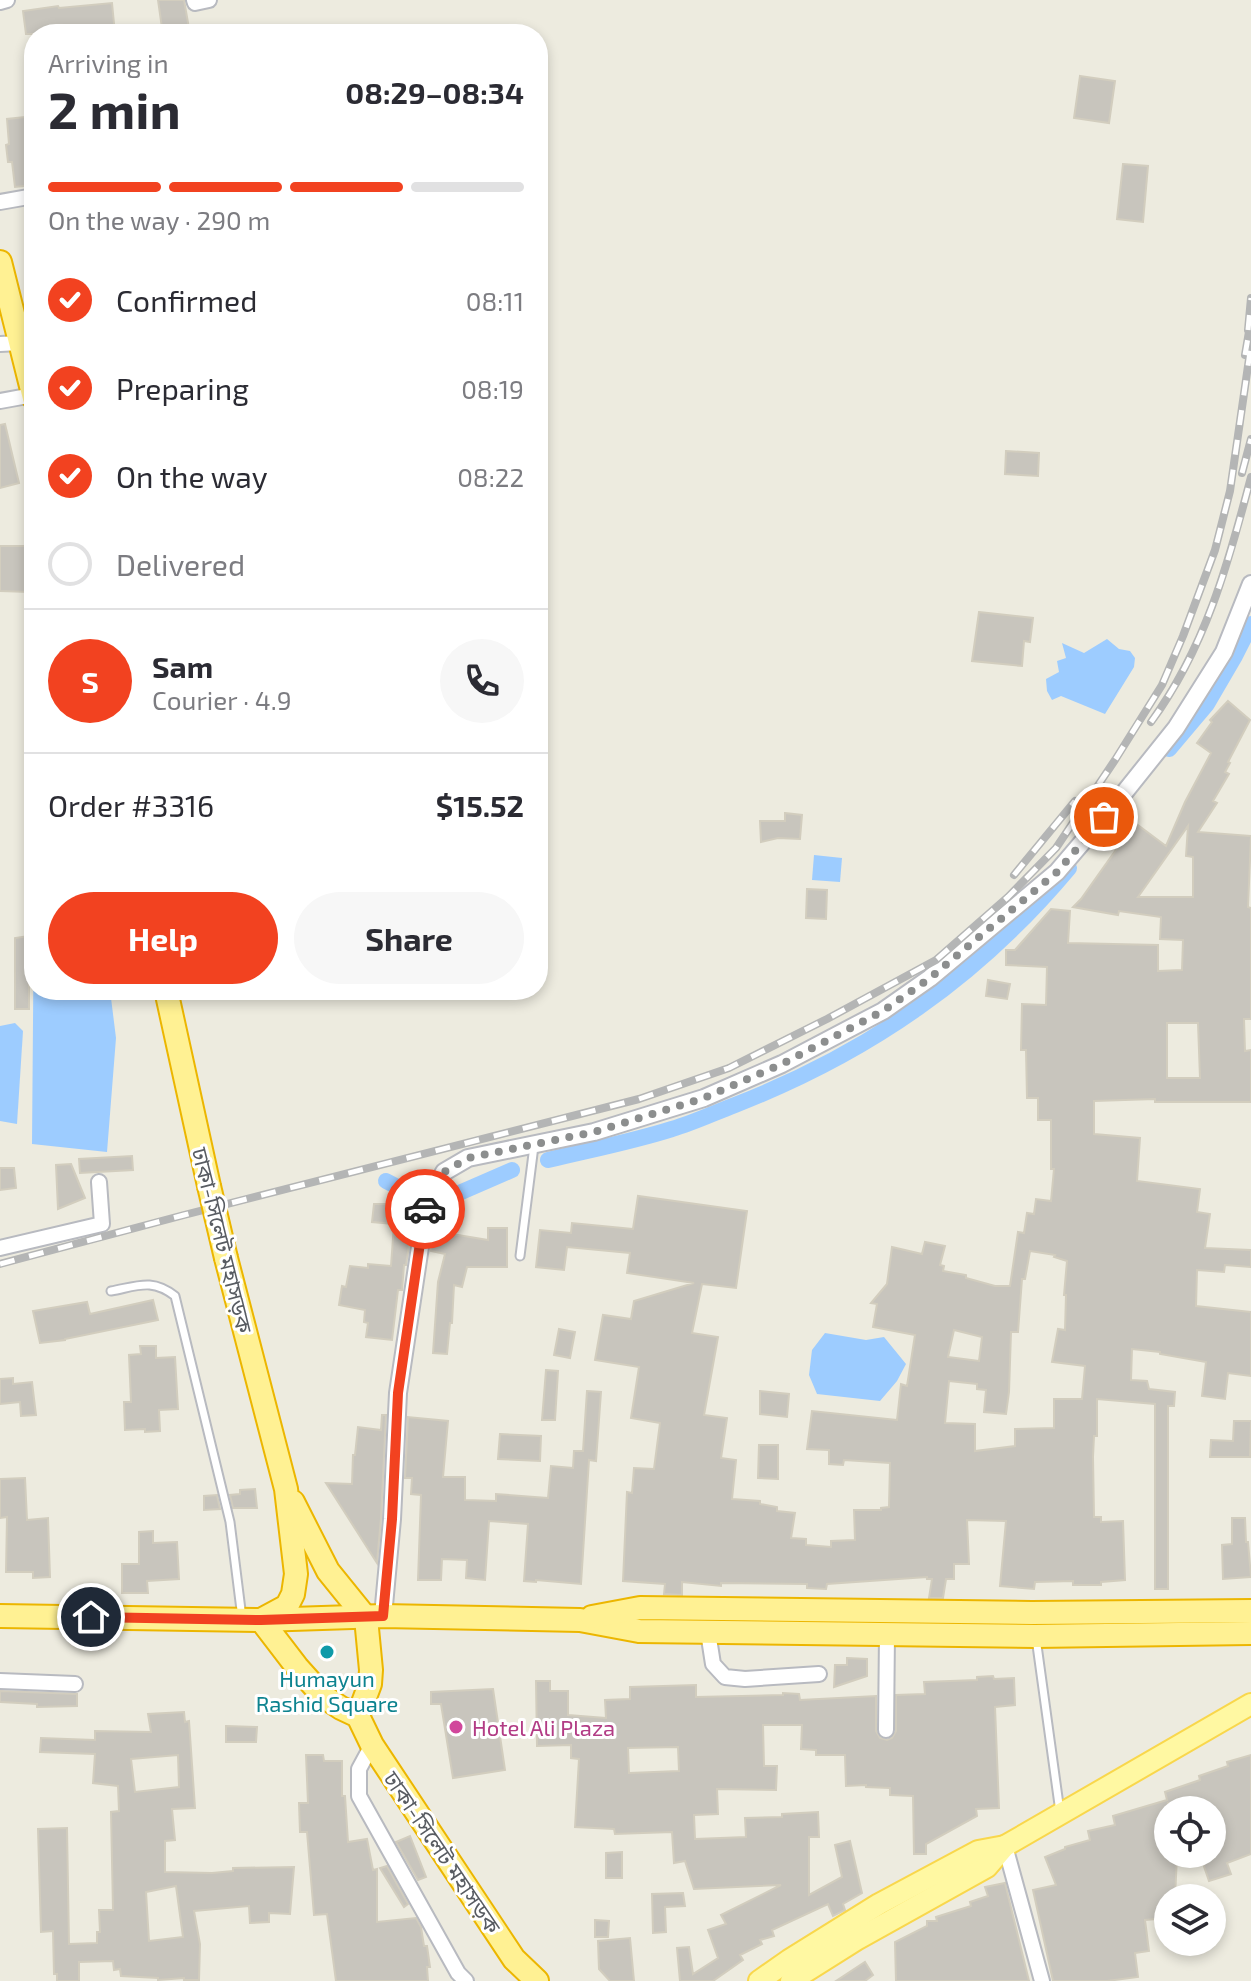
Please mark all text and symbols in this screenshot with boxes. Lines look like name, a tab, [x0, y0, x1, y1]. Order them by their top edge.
text: Arriving in	[48, 47, 169, 78]
text: 08:29–08:34	[345, 74, 524, 110]
text: 2 min	[48, 77, 181, 139]
text: On the way · 290 m	[48, 204, 270, 235]
icon: check	[48, 278, 92, 322]
text: Confirmed	[116, 282, 257, 318]
text: 08:11	[466, 285, 524, 316]
icon: check	[48, 366, 92, 410]
text: Preparing	[116, 370, 249, 406]
text: 08:19	[461, 373, 524, 404]
icon: check	[48, 454, 92, 498]
text: On the way	[116, 458, 268, 494]
text: 08:22	[457, 461, 524, 492]
text: Delivered	[116, 546, 245, 582]
button: phone	[440, 639, 524, 723]
text: Sam	[152, 648, 213, 684]
text: S	[81, 663, 99, 699]
text: Courier · 4.9	[152, 684, 292, 715]
pin	[1070, 783, 1138, 851]
text: Order #3316	[48, 787, 214, 823]
text: $15.52	[436, 787, 524, 823]
icon: bag	[1082, 795, 1126, 839]
button: Help	[48, 892, 278, 984]
button: Share	[294, 892, 524, 984]
street label: ঢাকা-সিলেট মহাসড়ক	[187, 1144, 259, 1336]
courier	[385, 1169, 465, 1249]
icon: car	[403, 1187, 447, 1231]
pin	[57, 1583, 125, 1651]
icon: home	[69, 1595, 113, 1639]
marker: Humayun Rashid Square	[318, 1643, 336, 1661]
place label: Humayun Rashid Square	[256, 1665, 398, 1716]
place label: Hotel Ali Plaza	[472, 1714, 615, 1740]
marker: Hotel Ali Plaza	[447, 1718, 465, 1736]
street label: ঢাকা-সিলেট মহাসড়ক	[379, 1765, 507, 1938]
map controls	[1154, 1796, 1226, 1956]
button: locate	[1154, 1796, 1226, 1868]
button: layers	[1154, 1884, 1226, 1956]

